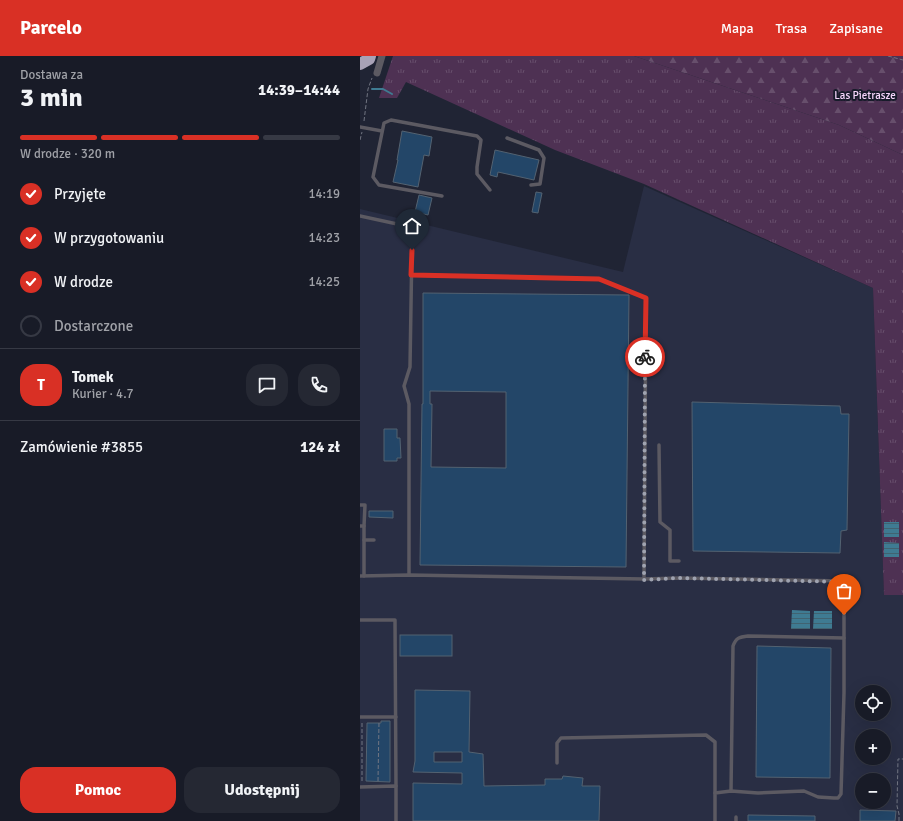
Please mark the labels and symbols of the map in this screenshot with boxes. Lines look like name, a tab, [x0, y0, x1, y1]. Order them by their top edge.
park label: Las Pietrasze	[834, 89, 896, 102]
pin	[395, 209, 429, 250]
courier	[625, 337, 665, 377]
pin	[827, 574, 861, 615]

